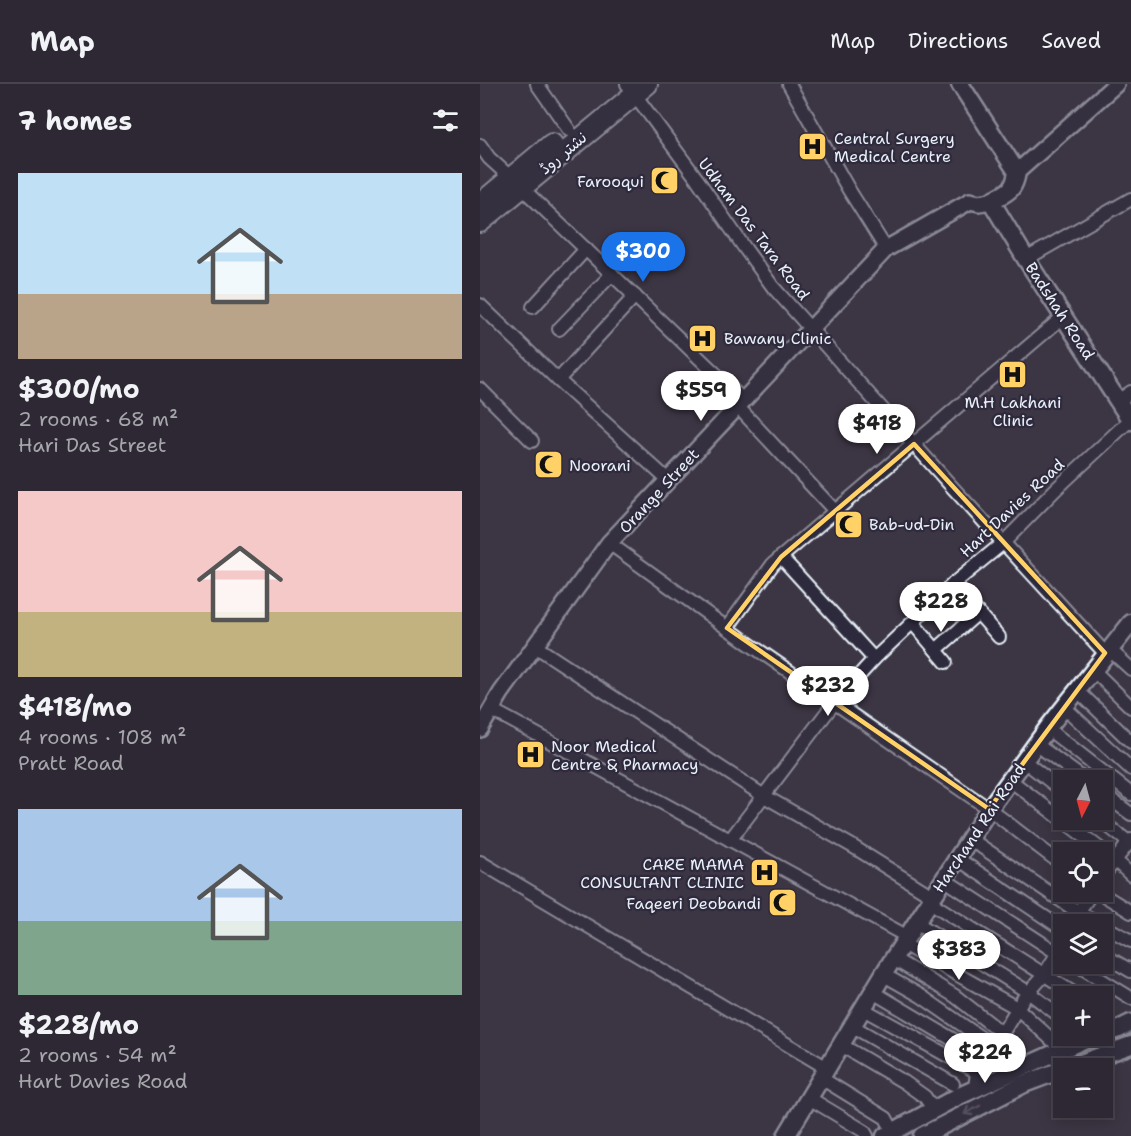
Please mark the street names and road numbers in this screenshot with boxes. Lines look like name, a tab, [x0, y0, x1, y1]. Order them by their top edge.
street label: نشتر روڈ	[535, 127, 591, 179]
street label: Udham Das Tara Road	[694, 154, 814, 304]
street label: Badshah Road	[1021, 258, 1099, 364]
street label: Orange Street	[614, 444, 704, 538]
street label: Hart Davies Road	[955, 454, 1069, 562]
street label: Harchand Rai Road	[928, 759, 1030, 897]

